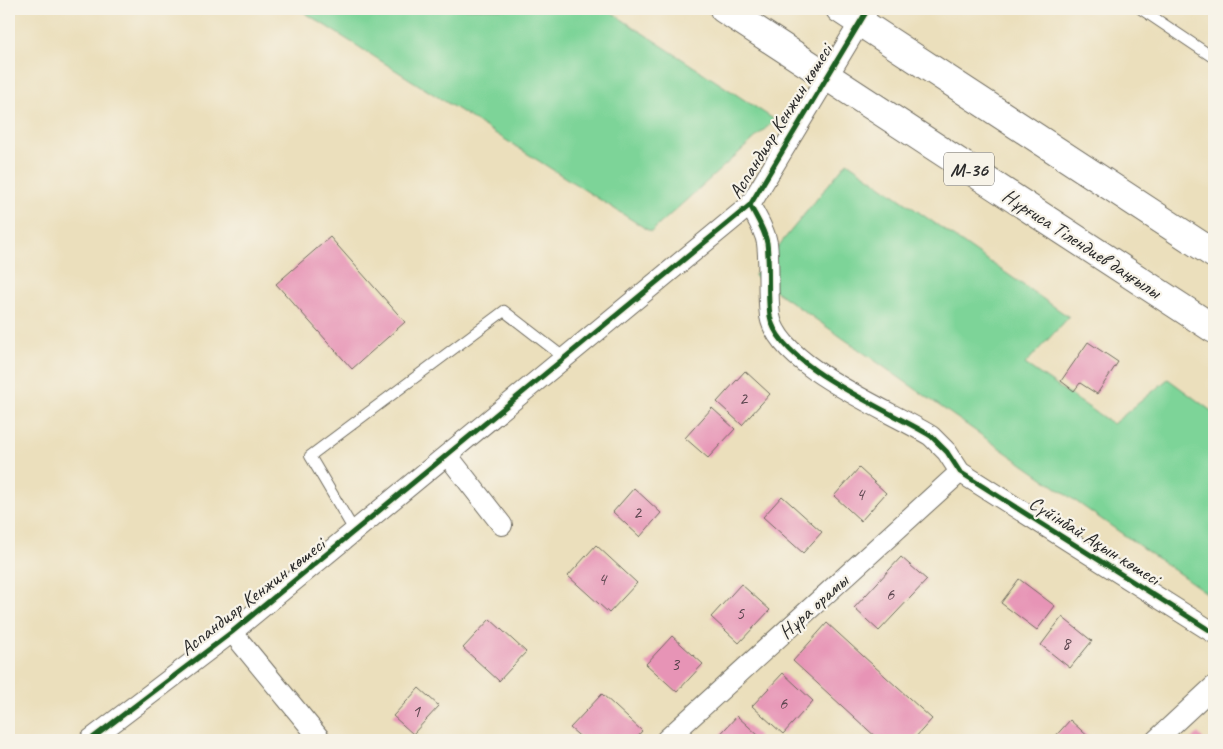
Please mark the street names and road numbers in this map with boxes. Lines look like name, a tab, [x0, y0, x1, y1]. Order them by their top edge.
street label: Аспандияр Кенжин көшесі	[723, 37, 839, 203]
road number: M-36	[944, 152, 994, 185]
street label: Нұрғиса Тілендиев даңғылы	[998, 183, 1167, 305]
street label: Сүйінбай Ақын көшесі	[1025, 490, 1167, 592]
street label: Аспандияр Кенжин көшесі	[175, 531, 332, 661]
street label: Нұра орамы	[773, 568, 854, 644]

